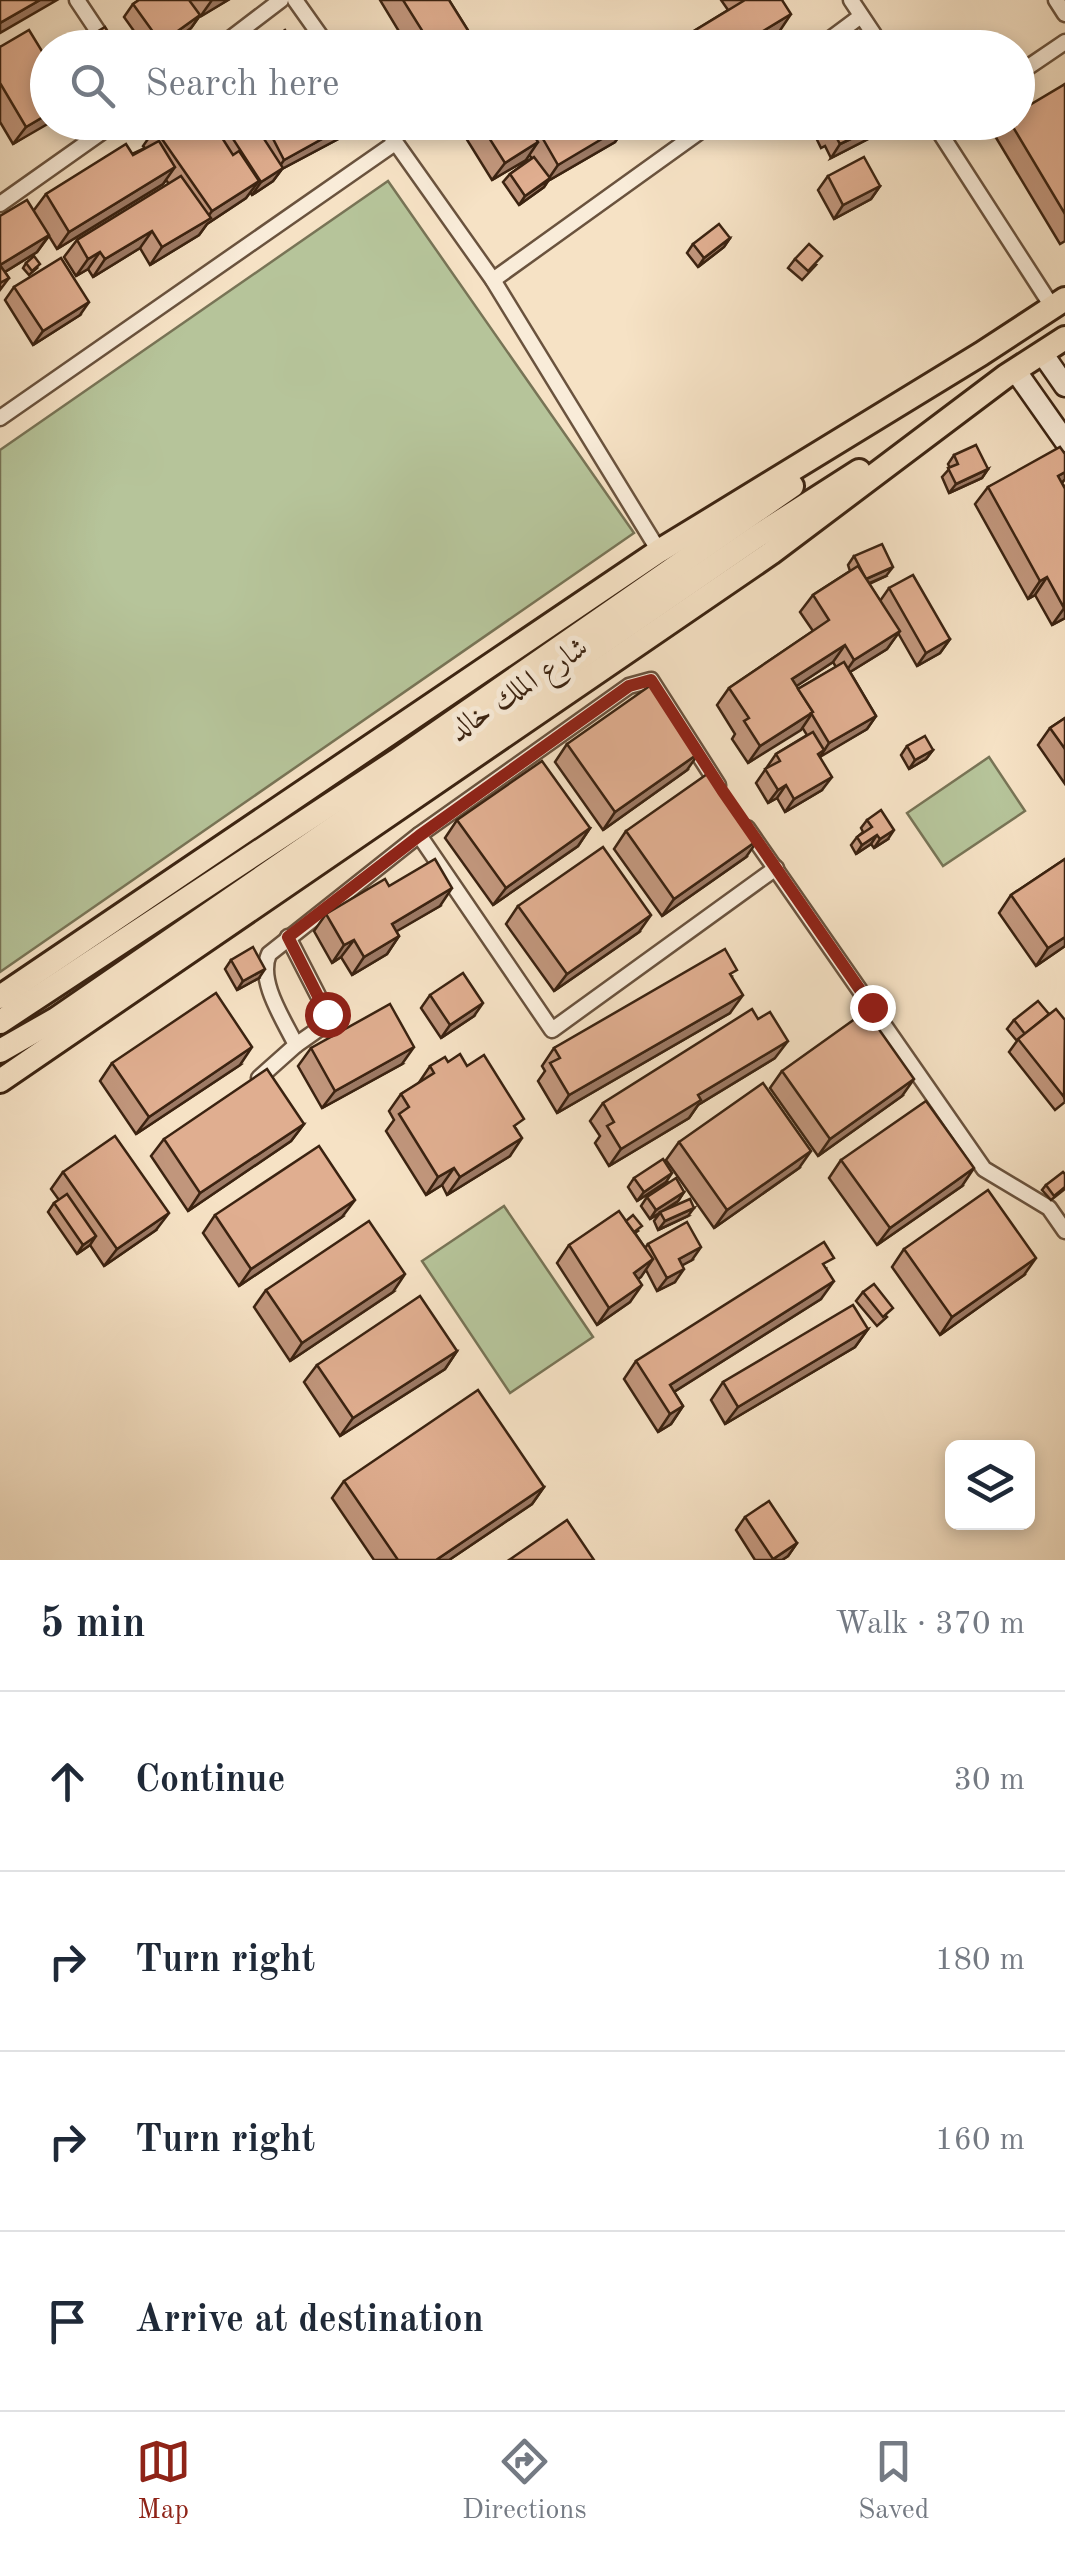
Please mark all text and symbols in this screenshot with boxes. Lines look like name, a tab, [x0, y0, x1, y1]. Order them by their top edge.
search box	[30, 30, 1035, 140]
icon: search	[65, 58, 120, 113]
text: Search here	[145, 66, 340, 104]
street label: شارع الملك خالد	[444, 633, 598, 754]
route end	[850, 985, 896, 1031]
route start	[305, 992, 351, 1038]
map controls	[945, 1440, 1035, 1530]
button: layers	[945, 1440, 1035, 1530]
text: 5 min	[40, 1604, 146, 1646]
text: Walk · 370 m	[835, 1609, 1025, 1641]
icon: ahead	[40, 1754, 95, 1809]
text: Continue	[135, 1762, 285, 1800]
text: 30 m	[954, 1765, 1025, 1797]
icon: right	[40, 1934, 95, 1989]
text: Turn right	[135, 1942, 315, 1980]
text: 180 m	[935, 1945, 1025, 1977]
icon: right	[40, 2114, 95, 2169]
text: Turn right	[135, 2122, 315, 2160]
text: 160 m	[935, 2125, 1025, 2157]
icon: arrive	[40, 2294, 95, 2349]
text: Arrive at destination	[135, 2302, 484, 2340]
tab: Map	[136, 2434, 191, 2529]
tab: Directions	[462, 2434, 587, 2529]
tab: Saved	[858, 2434, 929, 2529]

